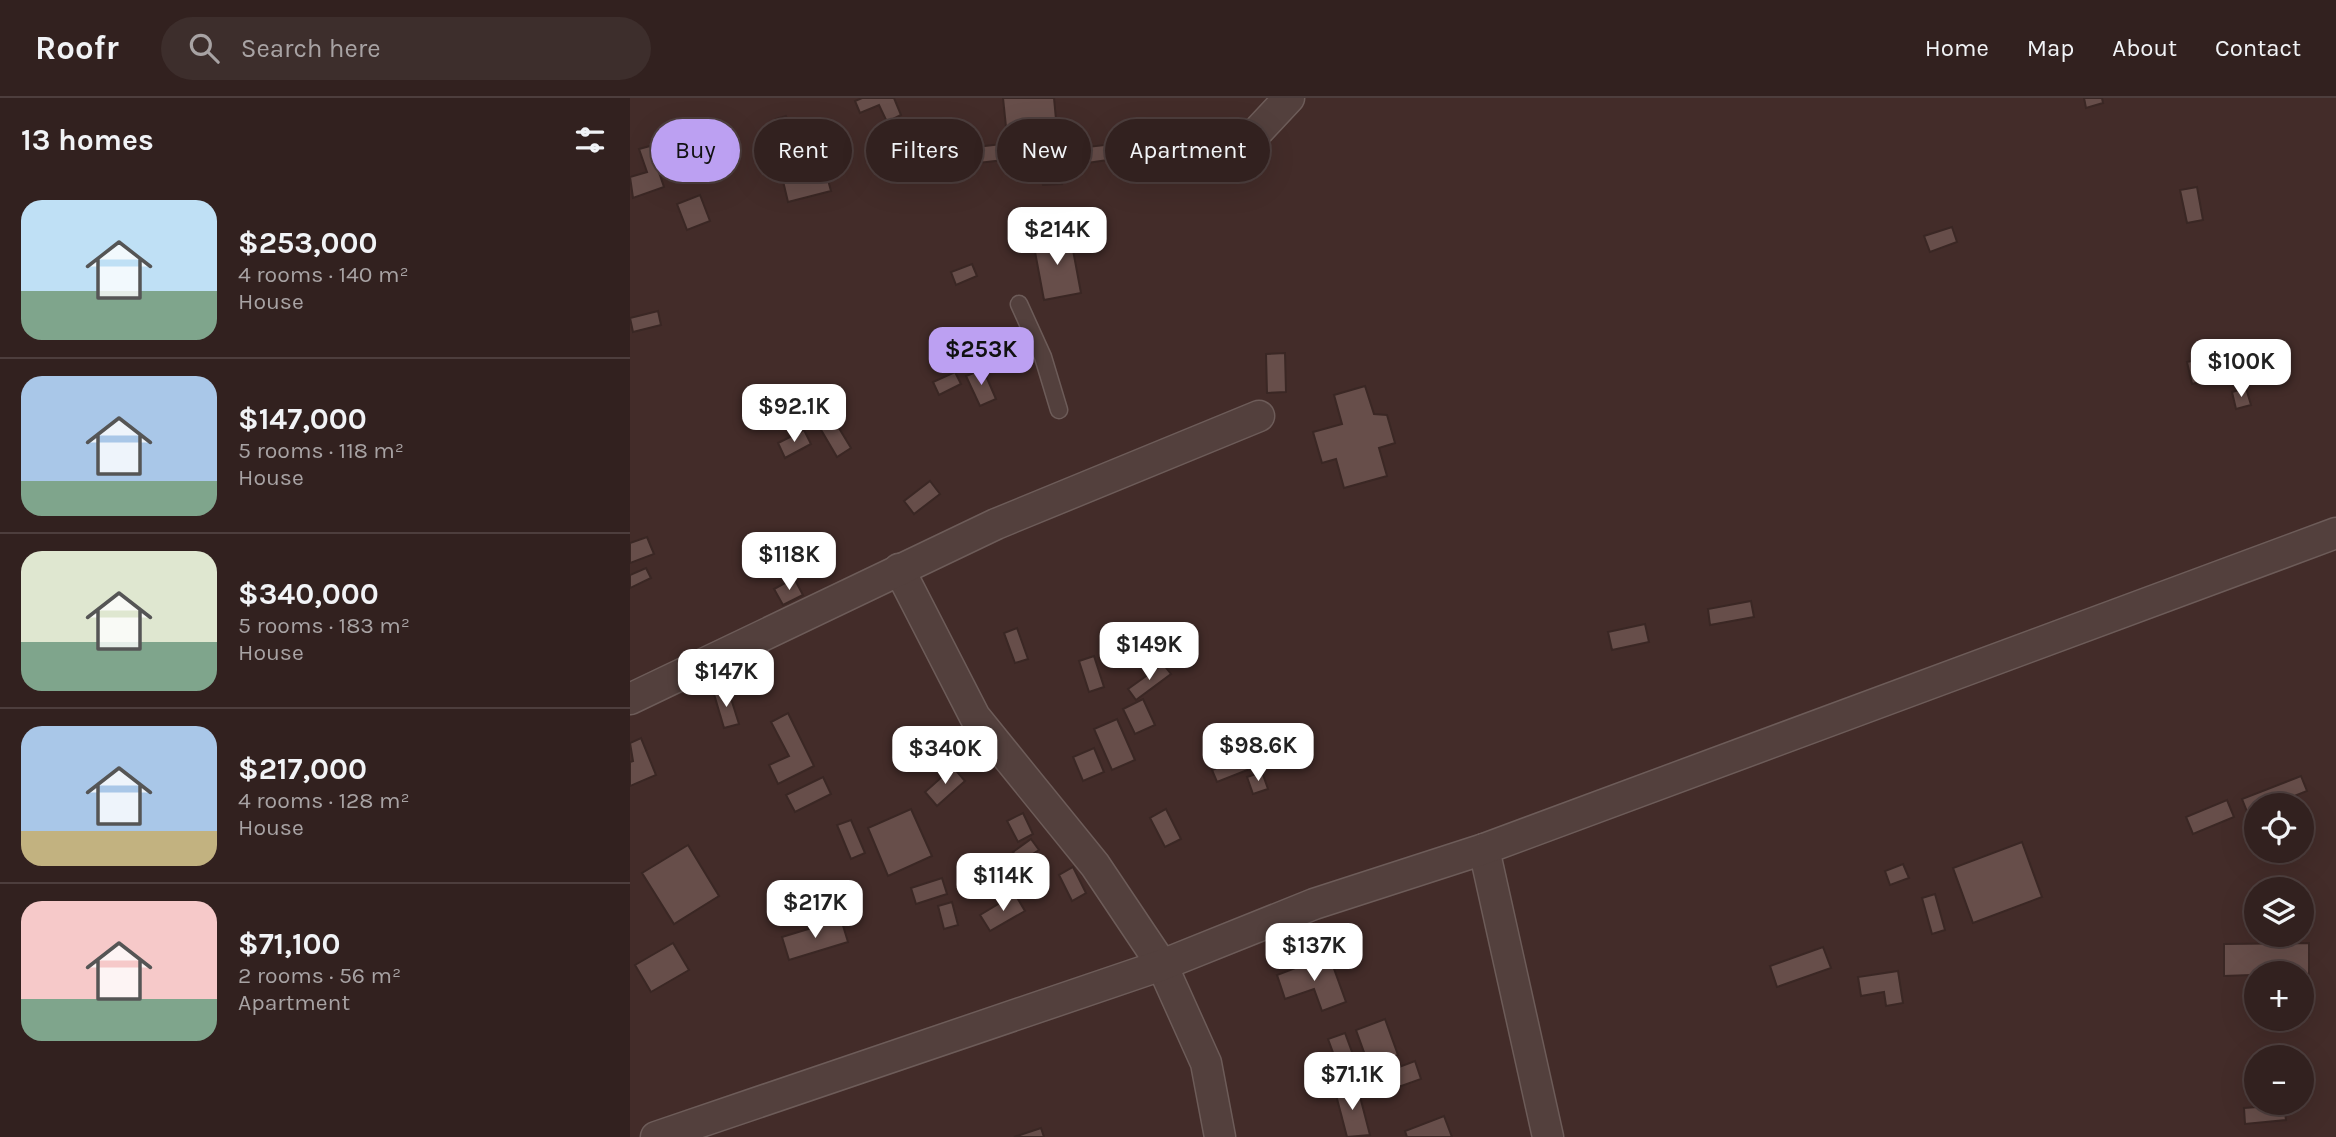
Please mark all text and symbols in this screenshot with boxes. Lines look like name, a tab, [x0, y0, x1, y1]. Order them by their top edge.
search box	[161, 17, 651, 80]
text: Roofr	[35, 29, 119, 67]
icon: search	[185, 29, 223, 67]
text: Search here	[241, 33, 381, 64]
text: Home	[1925, 34, 1989, 62]
text: Map	[2027, 34, 2074, 62]
text: About	[2112, 34, 2177, 62]
text: Contact	[2215, 34, 2301, 62]
chip: Buy	[651, 119, 740, 182]
chip: Rent	[754, 119, 852, 182]
chip: Filters	[866, 119, 983, 182]
chip: New	[997, 119, 1091, 182]
chip: Apartment	[1105, 119, 1270, 182]
icon: filters	[571, 121, 609, 159]
text: 13 homes	[21, 122, 154, 158]
pin: $214K	[1008, 208, 1106, 267]
text: $214K	[1024, 216, 1090, 243]
text: $253,000	[238, 225, 377, 261]
icon: home	[77, 228, 161, 312]
text: 4 rooms · 140 m²	[238, 261, 409, 288]
text: House	[238, 288, 304, 315]
pin: $253K	[932, 328, 1030, 387]
text: $253K	[945, 336, 1017, 363]
pin: $100K	[2192, 340, 2290, 399]
text: $100K	[2207, 348, 2275, 375]
pin: $92.1K	[737, 384, 851, 444]
text: $92.1K	[758, 393, 830, 420]
text: $147,000	[238, 401, 367, 437]
icon: home	[77, 404, 161, 488]
text: 5 rooms · 118 m²	[238, 437, 404, 464]
text: House	[238, 464, 304, 491]
pin: $118K	[740, 532, 838, 592]
text: $118K	[758, 541, 820, 568]
text: $340,000	[238, 576, 379, 612]
icon: home	[77, 579, 161, 663]
text: 5 rooms · 183 m²	[238, 612, 410, 639]
pin: $149K	[1100, 622, 1198, 682]
text: $149K	[1116, 631, 1182, 658]
text: House	[238, 639, 304, 666]
pin: $147K	[677, 650, 775, 709]
text: $147K	[694, 658, 758, 685]
pin: $98.6K	[1201, 724, 1315, 783]
pin: $340K	[896, 726, 994, 786]
text: $98.6K	[1219, 732, 1297, 759]
text: $340K	[908, 735, 982, 762]
text: $217,000	[238, 751, 367, 787]
icon: home	[77, 754, 161, 838]
text: 4 rooms · 128 m²	[238, 787, 410, 814]
map controls	[2244, 793, 2314, 1115]
button: locate	[2244, 793, 2314, 863]
text: House	[238, 814, 304, 841]
pin: $114K	[954, 854, 1052, 913]
text: $114K	[973, 862, 1033, 889]
button: layers	[2244, 877, 2314, 947]
pin: $217K	[766, 880, 864, 940]
text: $217K	[783, 889, 847, 916]
pin: $137K	[1265, 924, 1363, 983]
text: $71,100	[238, 926, 341, 962]
icon: home	[77, 929, 161, 1013]
text: $137K	[1282, 932, 1346, 959]
button: +	[2244, 961, 2314, 1031]
text: 2 rooms · 56 m²	[238, 962, 401, 989]
text: Apartment	[238, 989, 350, 1016]
button: −	[2244, 1045, 2314, 1115]
pin: $71.1K	[1295, 1052, 1409, 1112]
text: $71.1K	[1320, 1061, 1384, 1088]

